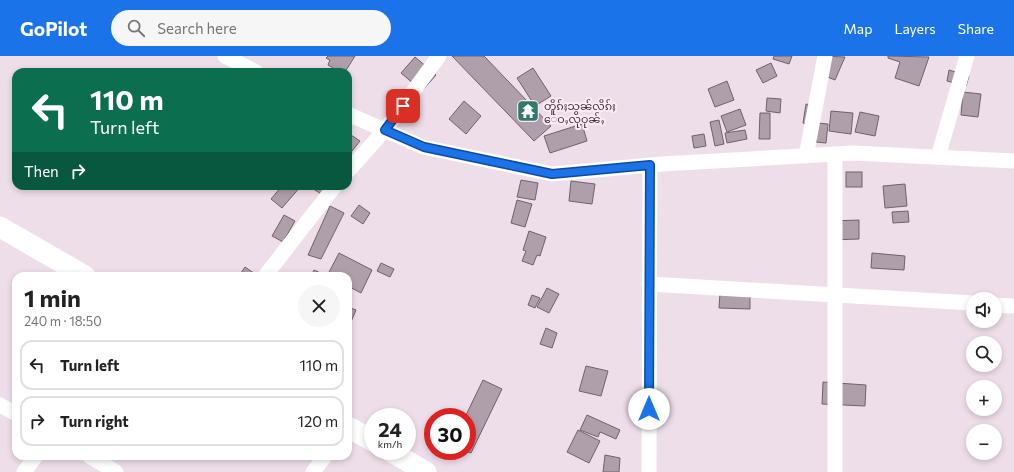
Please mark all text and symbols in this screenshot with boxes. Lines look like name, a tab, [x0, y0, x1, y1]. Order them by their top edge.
search box	[111, 10, 391, 46]
text: GoPilot	[20, 17, 87, 40]
icon: search	[125, 17, 147, 39]
text: Search here	[157, 19, 237, 37]
text: Map	[844, 20, 872, 37]
text: Layers	[894, 20, 936, 37]
text: Share	[958, 20, 994, 37]
text: 110 m	[90, 82, 164, 116]
icon: left	[24, 84, 76, 136]
pin	[386, 89, 420, 123]
icon: arrive	[392, 95, 414, 117]
temple icon: တိူၵ်ႈသွၼ်လိၵ်ႈ ေဝႇလုဝုၼ်ႇ	[515, 98, 541, 124]
place label: တိူၵ်ႈသွၼ်လိၵ်ႈ ေဝႇလုဝုၼ်ႇ	[544, 99, 616, 128]
text: Turn left	[90, 116, 159, 138]
icon: right	[67, 160, 89, 182]
text: Then	[24, 162, 59, 180]
text: 1 min	[24, 283, 81, 312]
button: close	[298, 285, 340, 327]
map controls	[966, 292, 1002, 460]
button: sound	[966, 292, 1002, 328]
text: 240 m · 18:50	[24, 313, 102, 329]
button: search	[966, 336, 1002, 372]
icon: left	[26, 354, 48, 376]
text: Turn left	[60, 356, 119, 374]
text: 110 m	[299, 356, 338, 374]
button: +	[966, 380, 1002, 416]
position arrow	[628, 388, 670, 430]
speed limit sign: 30	[424, 408, 476, 460]
icon: right	[26, 410, 48, 432]
text: Turn right	[60, 412, 129, 430]
text: 120 m	[298, 412, 338, 430]
text: 24	[378, 417, 402, 441]
button: −	[966, 424, 1002, 460]
text: km/h	[378, 438, 402, 450]

